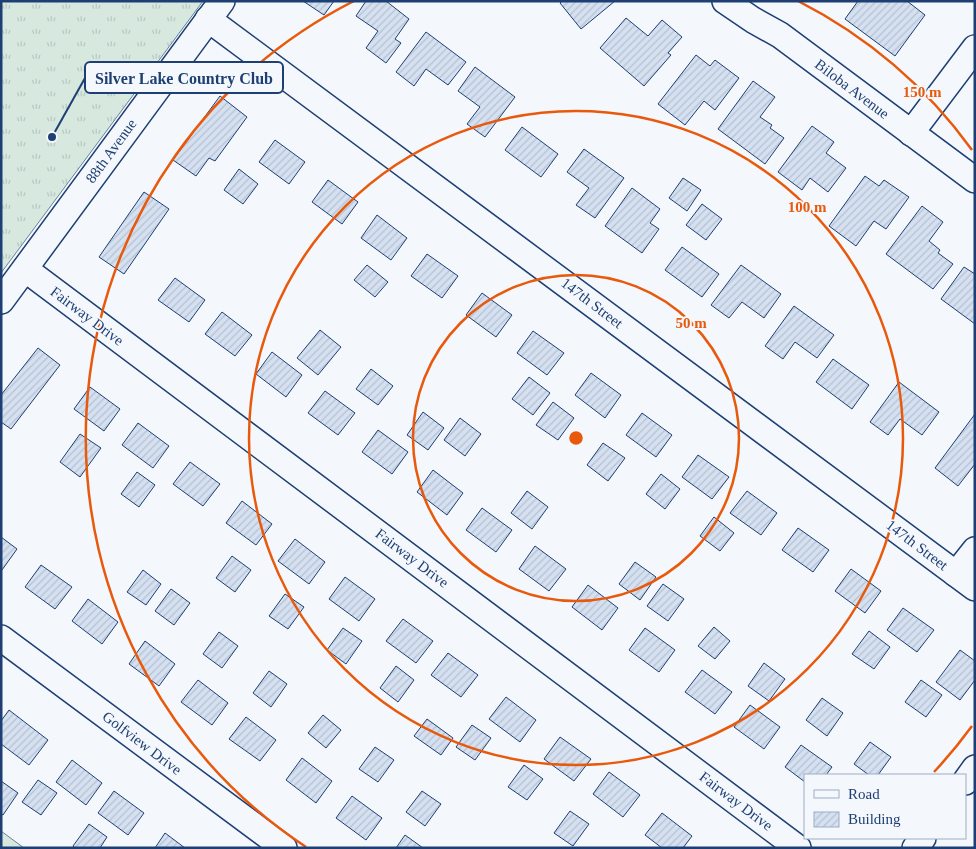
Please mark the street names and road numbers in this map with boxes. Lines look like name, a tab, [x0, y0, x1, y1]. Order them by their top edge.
street label: Biloba Avenue	[812, 56, 892, 122]
street label: 88th Avenue	[82, 116, 140, 186]
street label: 147th Street	[558, 275, 627, 332]
street label: Fairway Drive	[47, 283, 127, 349]
street label: 147th Street	[883, 517, 952, 574]
street label: Fairway Drive	[372, 525, 452, 591]
street label: Golfview Drive	[99, 708, 185, 778]
street label: Fairway Drive	[696, 768, 776, 834]

